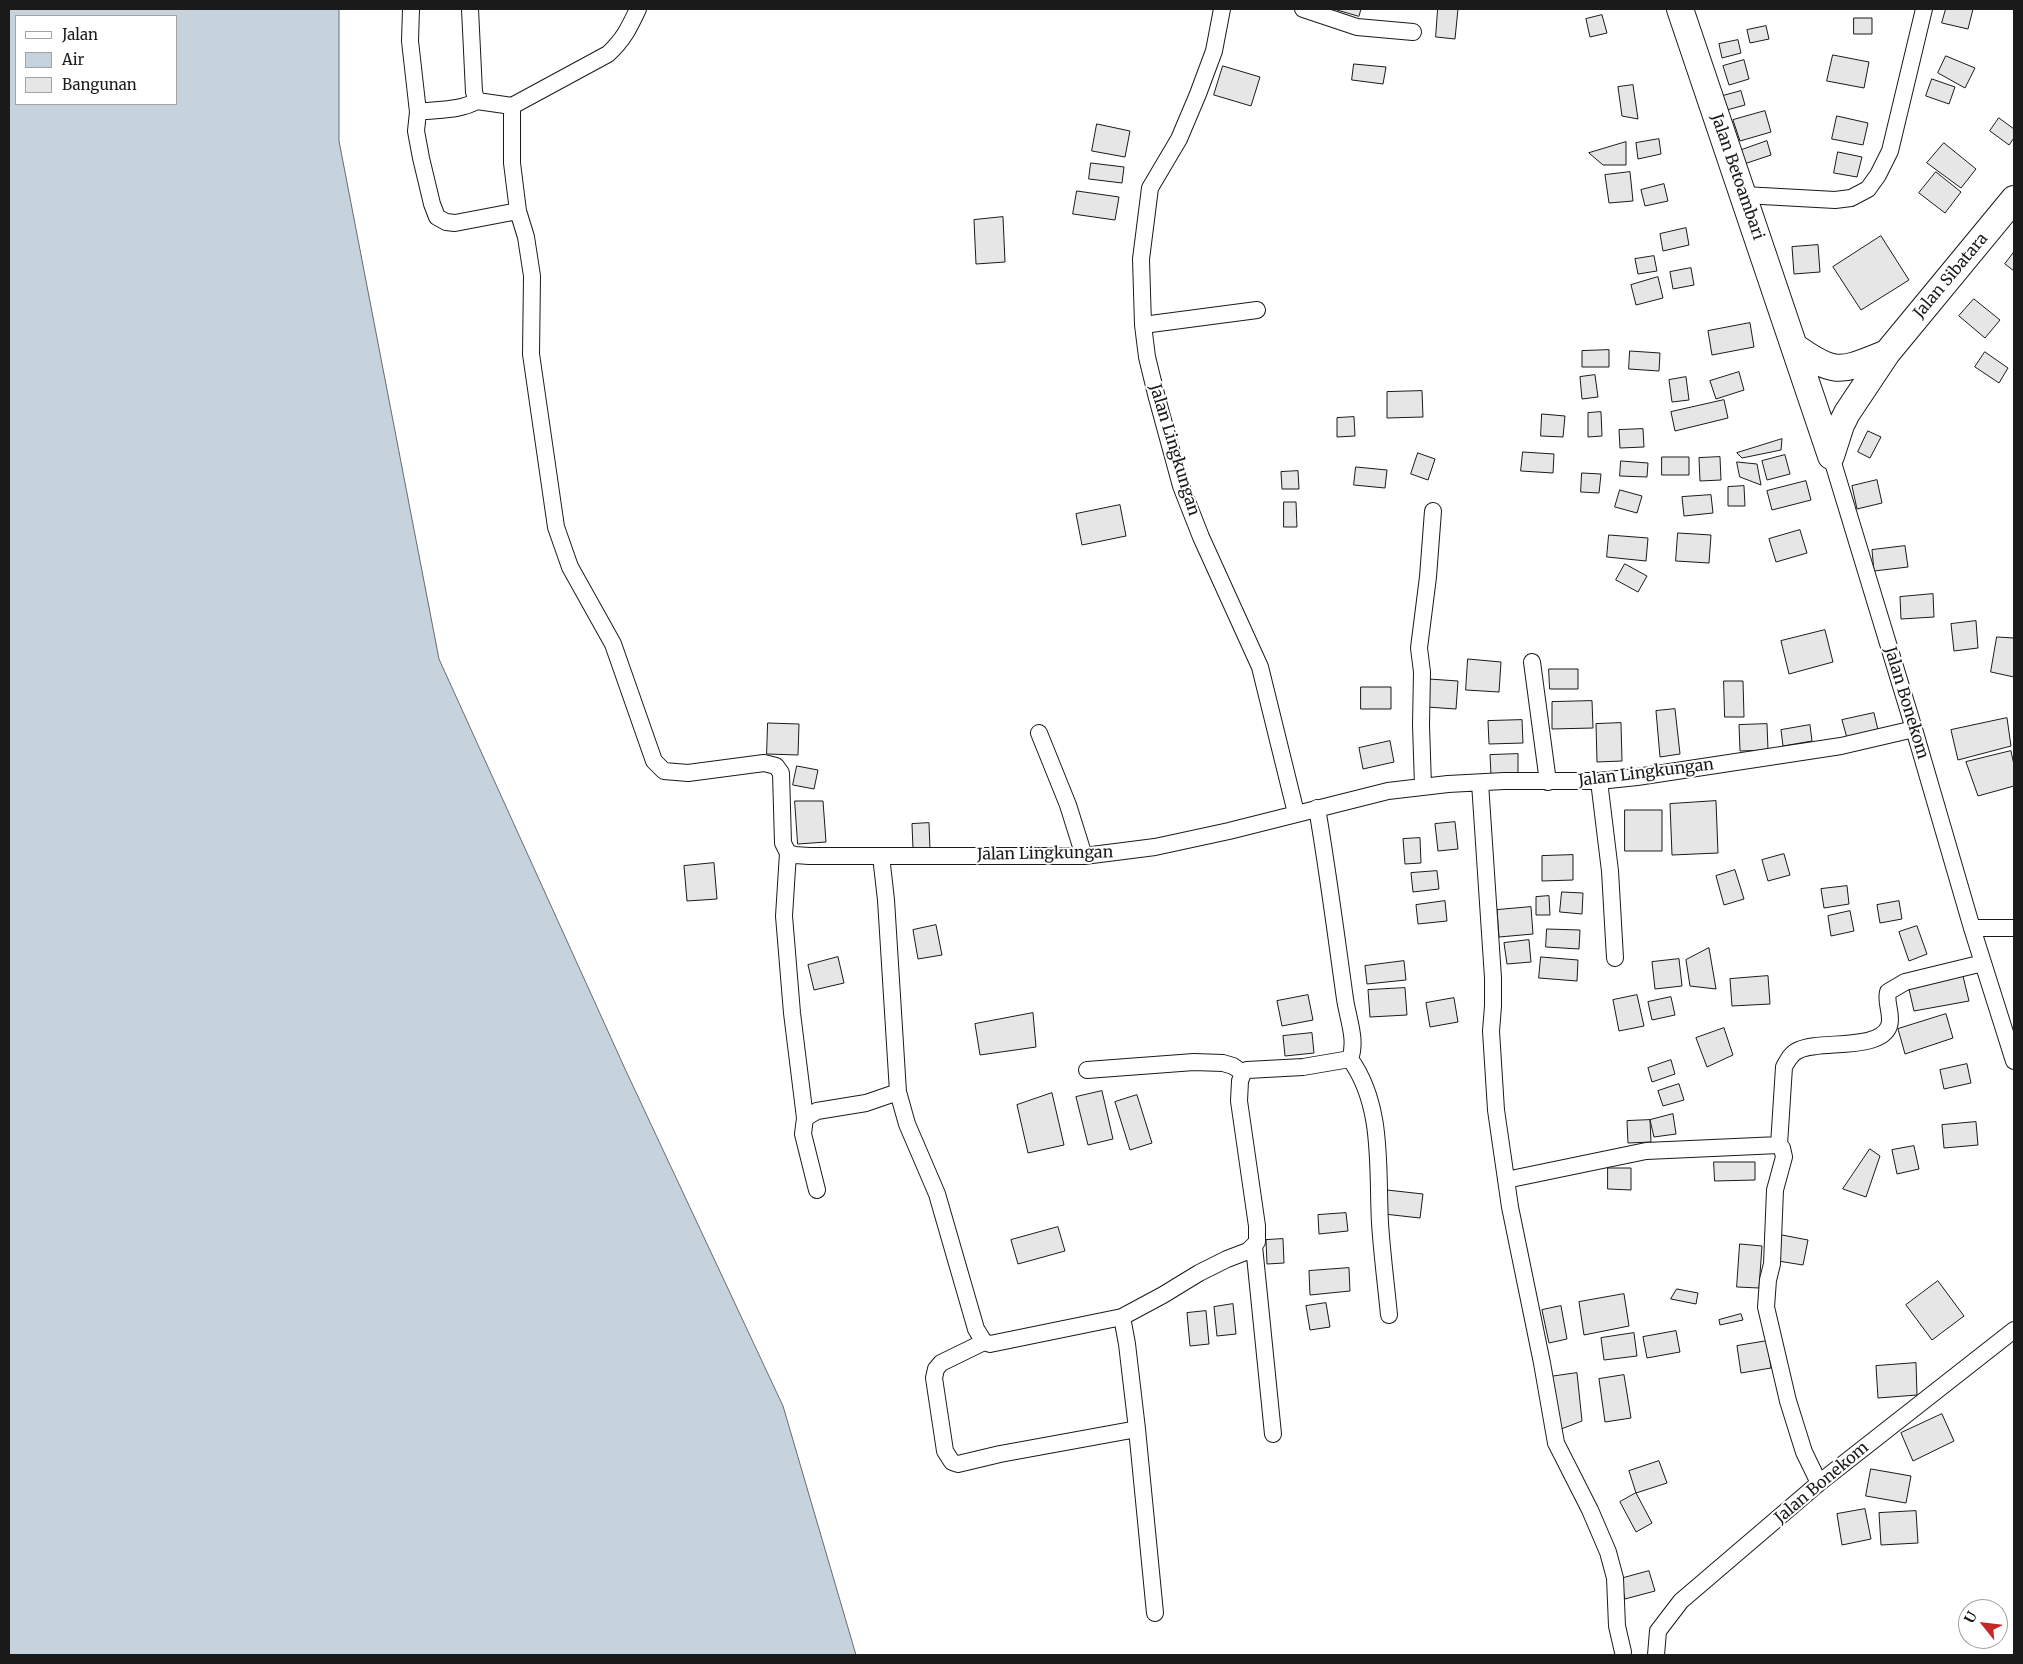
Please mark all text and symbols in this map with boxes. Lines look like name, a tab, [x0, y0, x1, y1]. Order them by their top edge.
legend	[15, 15, 178, 105]
text: Jalan	[62, 25, 98, 44]
text: Air	[62, 50, 84, 69]
text: Bangunan	[62, 75, 137, 94]
street label: Jalan Betoambari	[1706, 111, 1768, 243]
street label: Jalan Sibatara	[1910, 230, 1992, 322]
street label: Jalan Lingkungan	[1145, 382, 1203, 518]
street label: Jalan Bonekom	[1880, 645, 1932, 761]
street label: Jalan Lingkungan	[1577, 755, 1715, 791]
street label: Jalan Lingkungan	[977, 843, 1113, 865]
street label: Jalan Bonekom	[1771, 1438, 1873, 1528]
north arrow	[1958, 1599, 2008, 1649]
text: U	[1960, 1608, 1981, 1626]

